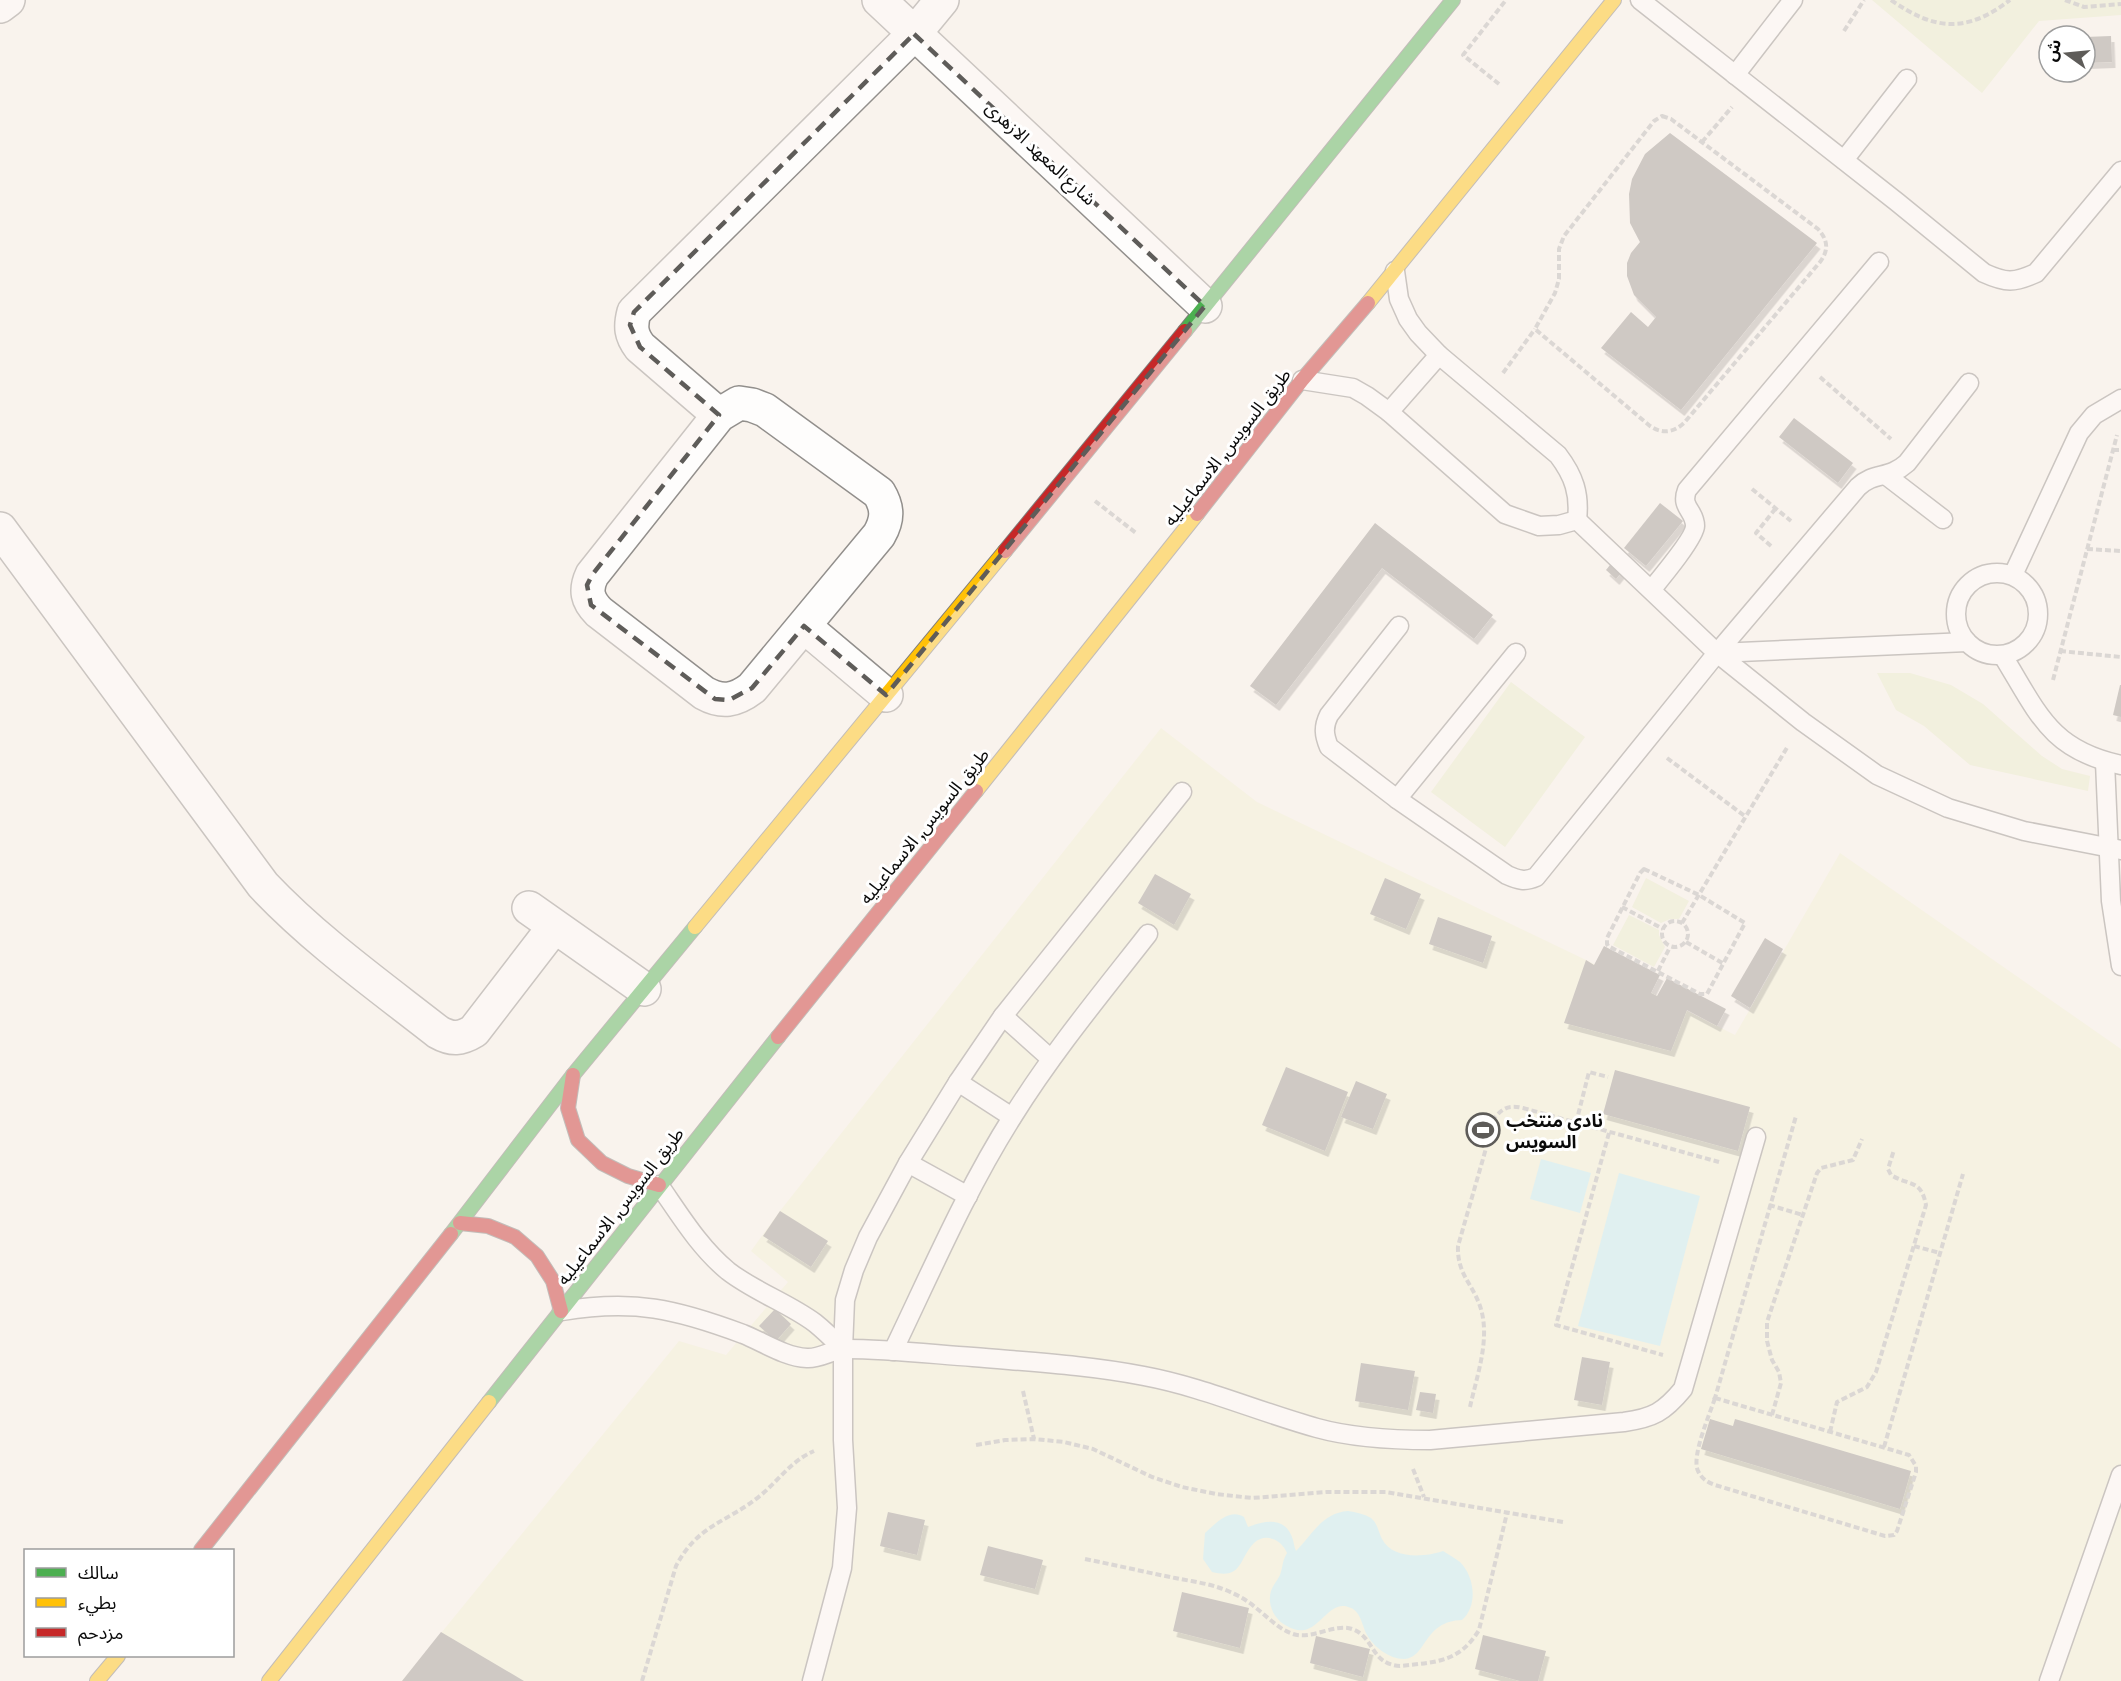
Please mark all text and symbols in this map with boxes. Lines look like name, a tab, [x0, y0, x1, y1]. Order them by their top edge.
north arrow	[2037, 24, 2097, 84]
text: ش	[2040, 37, 2065, 63]
street label: شارع المعهد الازهرى	[979, 96, 1101, 212]
street label: طريق السويس, الاسماعيليه	[1158, 364, 1296, 530]
street label: طريق السويس, الاسماعيليه	[854, 743, 994, 909]
place label: نادي منتخب السويس	[1506, 1109, 1603, 1153]
sports icon: نادي منتخب السويس	[1465, 1112, 1501, 1148]
street label: طريق السويس, الاسماعيليه	[551, 1123, 689, 1289]
legend	[24, 1549, 234, 1657]
text: سالك	[78, 1561, 119, 1584]
text: بطيء	[78, 1591, 116, 1616]
text: مزدحم	[78, 1621, 123, 1646]

